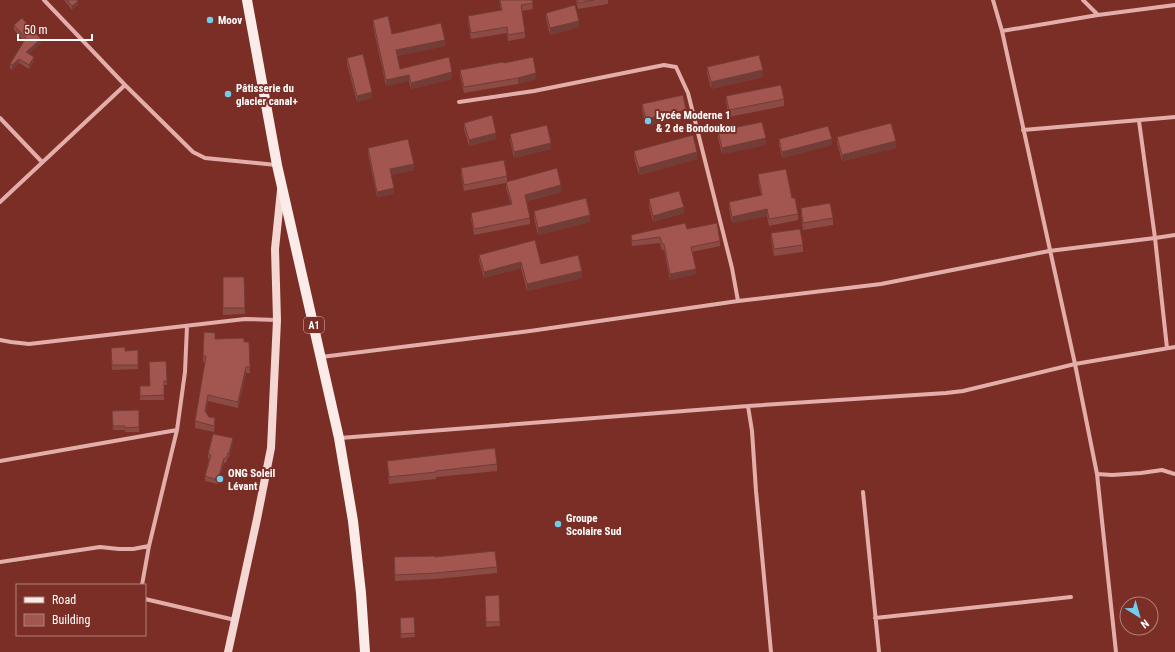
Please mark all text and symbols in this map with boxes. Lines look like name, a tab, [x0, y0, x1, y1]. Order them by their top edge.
place label: Moov	[218, 14, 242, 27]
marker: Moov	[205, 15, 215, 25]
scale bar	[18, 16, 92, 42]
text: 50 m	[24, 23, 48, 37]
place label: Pâtisserie du glacier canal+	[236, 82, 298, 108]
marker: Pâtisserie du glacier canal+	[223, 89, 233, 99]
place label: Lycée Moderne 1 & 2 de Bondoukou	[656, 109, 736, 135]
marker: Lycée Moderne 1 & 2 de Bondoukou	[643, 116, 653, 126]
road number: A1	[304, 317, 324, 333]
place label: ONG Soleil Lévant	[228, 467, 276, 493]
marker: ONG Soleil Lévant	[215, 474, 225, 484]
place label: Groupe Scolaire Sud	[566, 512, 621, 538]
marker: Groupe Scolaire Sud	[553, 519, 563, 529]
legend	[16, 584, 146, 636]
text: Road	[52, 593, 76, 607]
north arrow	[1119, 596, 1159, 636]
text: Building	[52, 613, 90, 627]
text: N	[1138, 616, 1151, 631]

